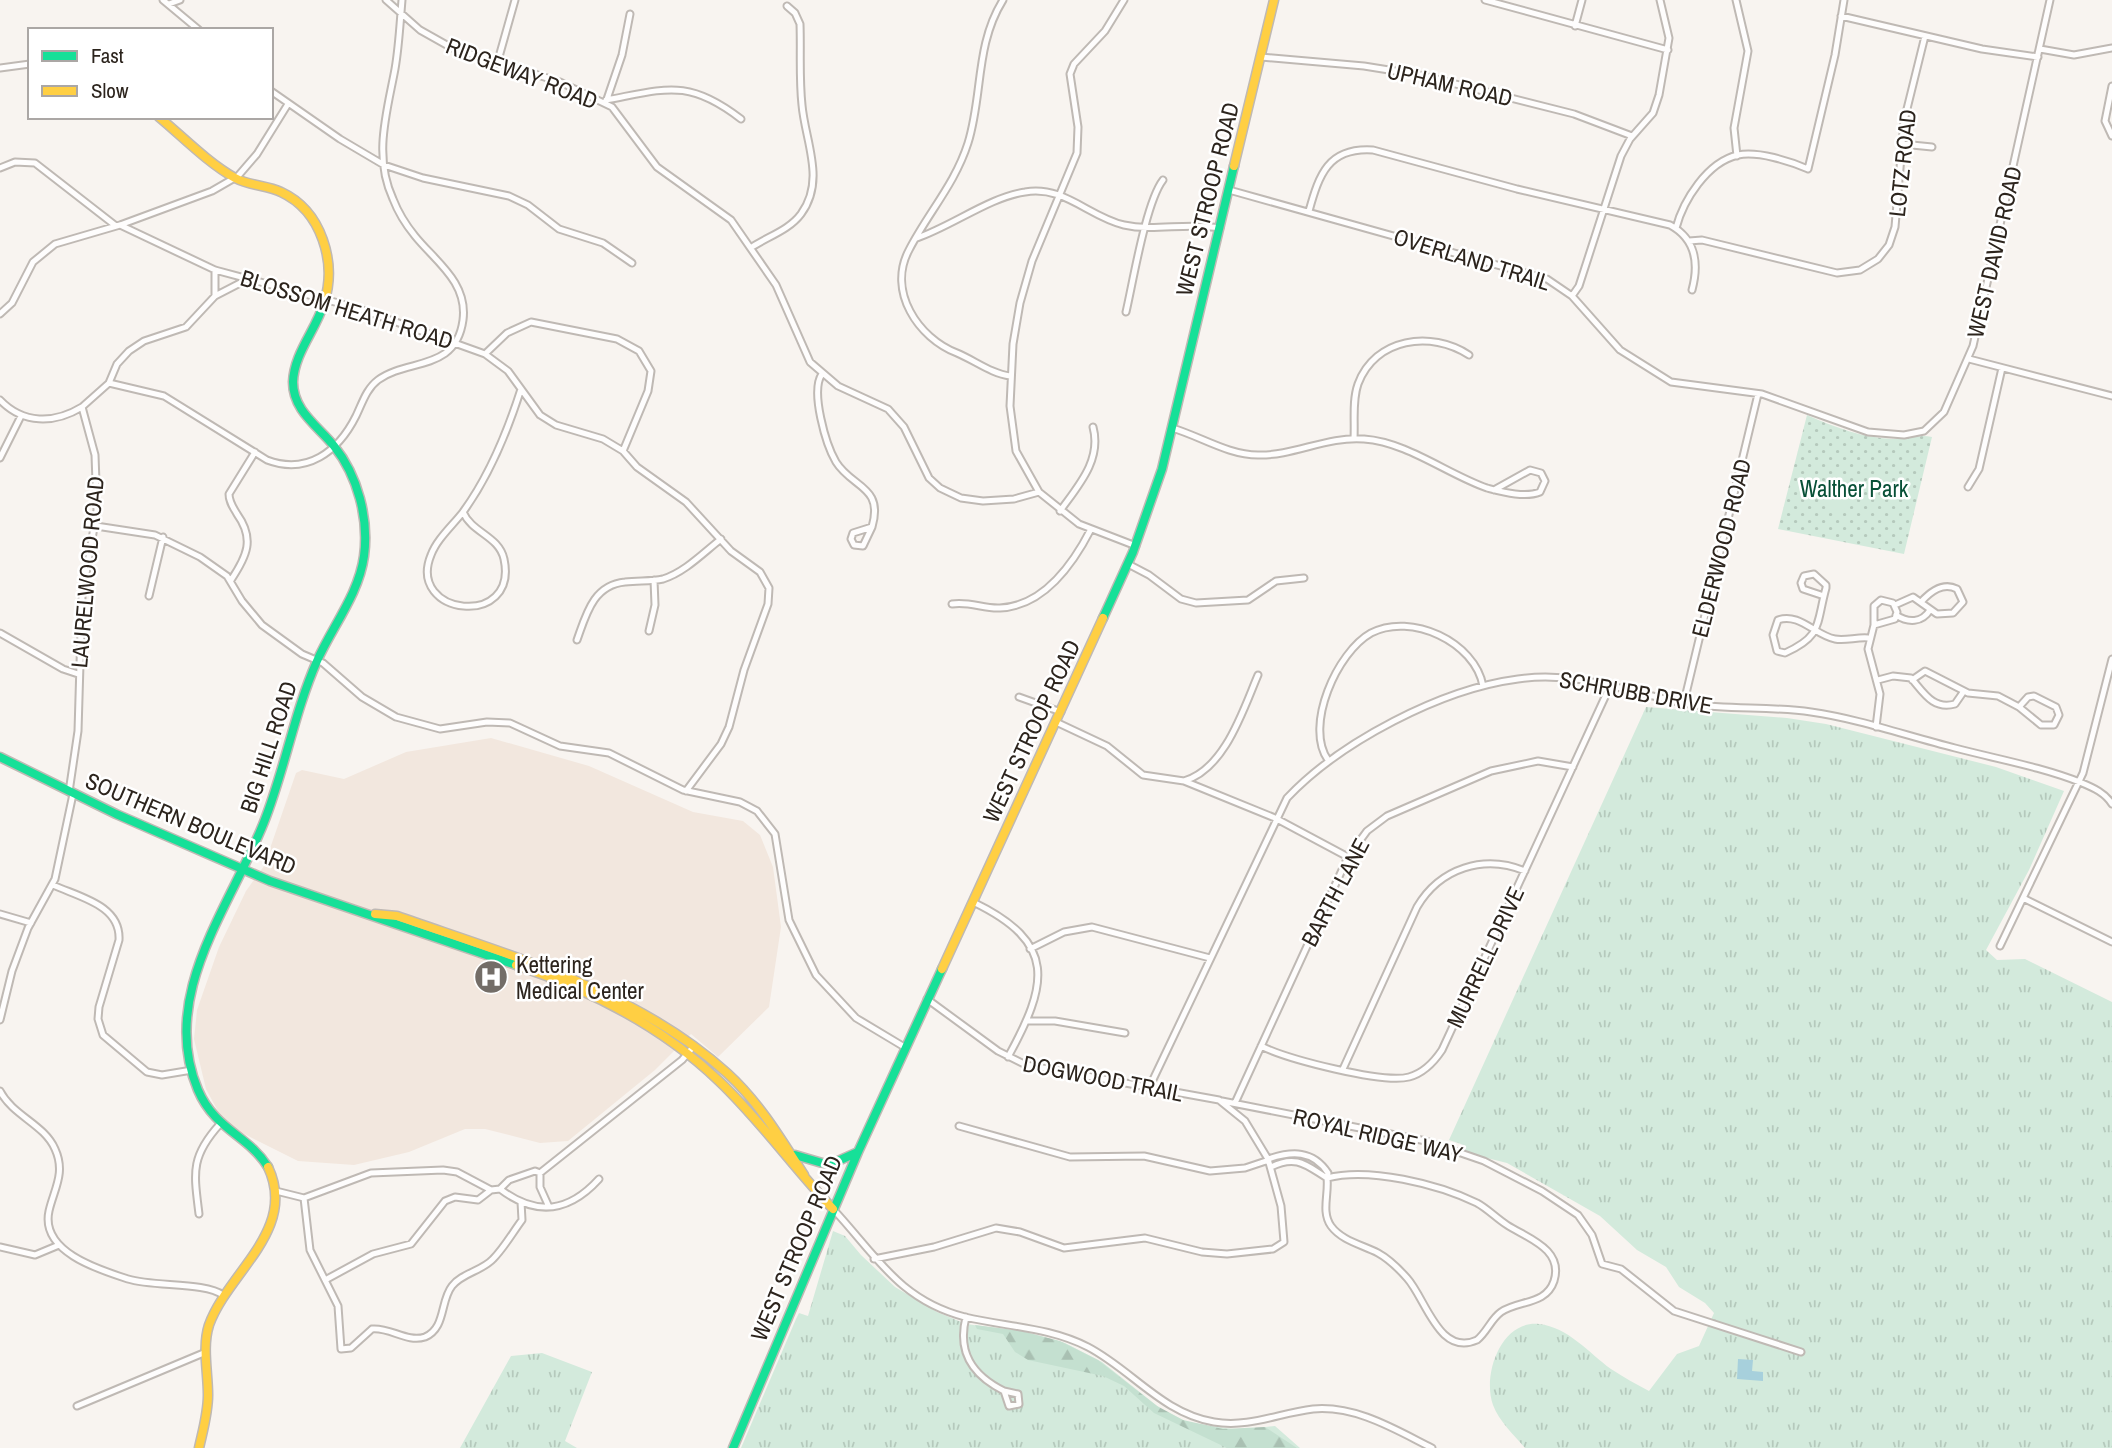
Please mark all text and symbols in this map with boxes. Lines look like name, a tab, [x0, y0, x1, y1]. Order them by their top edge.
legend	[28, 28, 273, 119]
street label: RIDGEWAY ROAD	[442, 30, 602, 116]
text: Fast	[91, 41, 124, 70]
street label: UPHAM ROAD	[1384, 55, 1516, 113]
text: Slow	[91, 76, 129, 105]
street label: WEST STROOP ROAD	[1168, 99, 1246, 299]
street label: LOTZ ROAD	[1881, 108, 1923, 218]
street label: WEST DAVID ROAD	[1959, 163, 2029, 341]
street label: OVERLAND TRAIL	[1390, 220, 1555, 298]
street label: BLOSSOM HEATH ROAD	[237, 262, 457, 356]
street label: ELDERWOOD ROAD	[1684, 455, 1758, 641]
park label: Walther Park	[1800, 473, 1909, 504]
street label: LAURELWOOD ROAD	[63, 475, 111, 669]
street label: WEST STROOP ROAD	[975, 635, 1087, 827]
street label: SCHRUBB DRIVE	[1557, 663, 1715, 721]
street label: BIG HILL ROAD	[232, 677, 304, 817]
street label: SOUTHERN BOULEVARD	[81, 765, 301, 881]
street label: BARTH LANE	[1294, 833, 1376, 951]
street label: MURRELL DRIVE	[1439, 881, 1531, 1033]
place label: Kettering Medical Center	[516, 949, 645, 1006]
hospital icon: Kettering Medical Center	[472, 958, 510, 996]
street label: DOGWOOD TRAIL	[1020, 1047, 1186, 1109]
street label: ROYAL RIDGE WAY	[1290, 1100, 1466, 1170]
street label: WEST STROOP ROAD	[743, 1151, 849, 1345]

